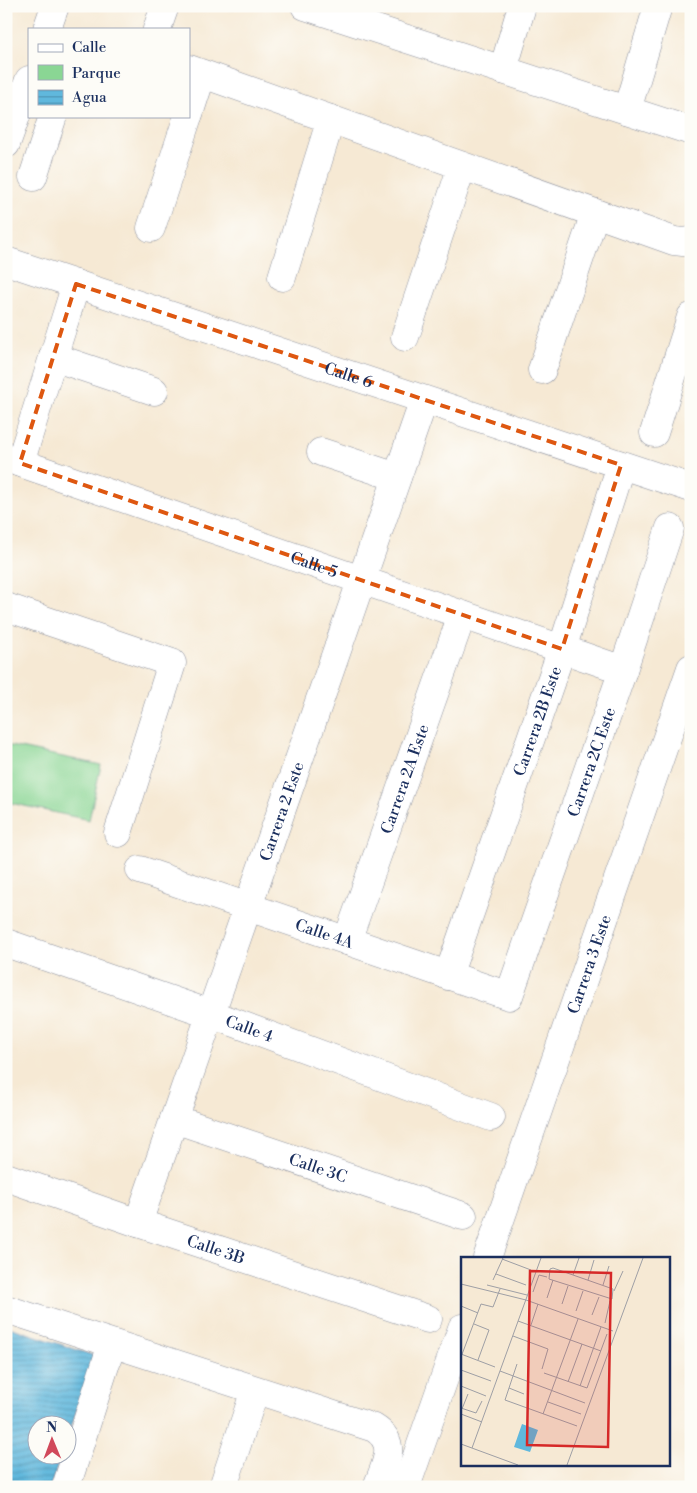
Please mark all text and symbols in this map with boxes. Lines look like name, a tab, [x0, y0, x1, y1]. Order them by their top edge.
legend	[28, 28, 190, 118]
text: Calle	[72, 38, 106, 57]
text: Parque	[72, 64, 121, 83]
text: Agua	[71, 88, 107, 107]
street label: Calle 6	[322, 358, 375, 393]
street label: Calle 5	[288, 547, 340, 582]
street label: Carrera 2B Este	[509, 664, 566, 779]
street label: Carrera 2C Este	[563, 705, 620, 820]
street label: Carrera 2A Este	[377, 722, 434, 837]
street label: Carrera 2 Este	[256, 759, 309, 864]
street label: Carrera 3 Este	[563, 912, 616, 1017]
street label: Calle 4A	[292, 915, 357, 954]
street label: Calle 4	[222, 1011, 276, 1047]
street label: Calle 3C	[286, 1149, 349, 1187]
street label: Calle 3B	[184, 1231, 247, 1269]
inset map	[461, 1257, 670, 1466]
north arrow	[28, 1416, 78, 1466]
text: N	[46, 1419, 57, 1437]

